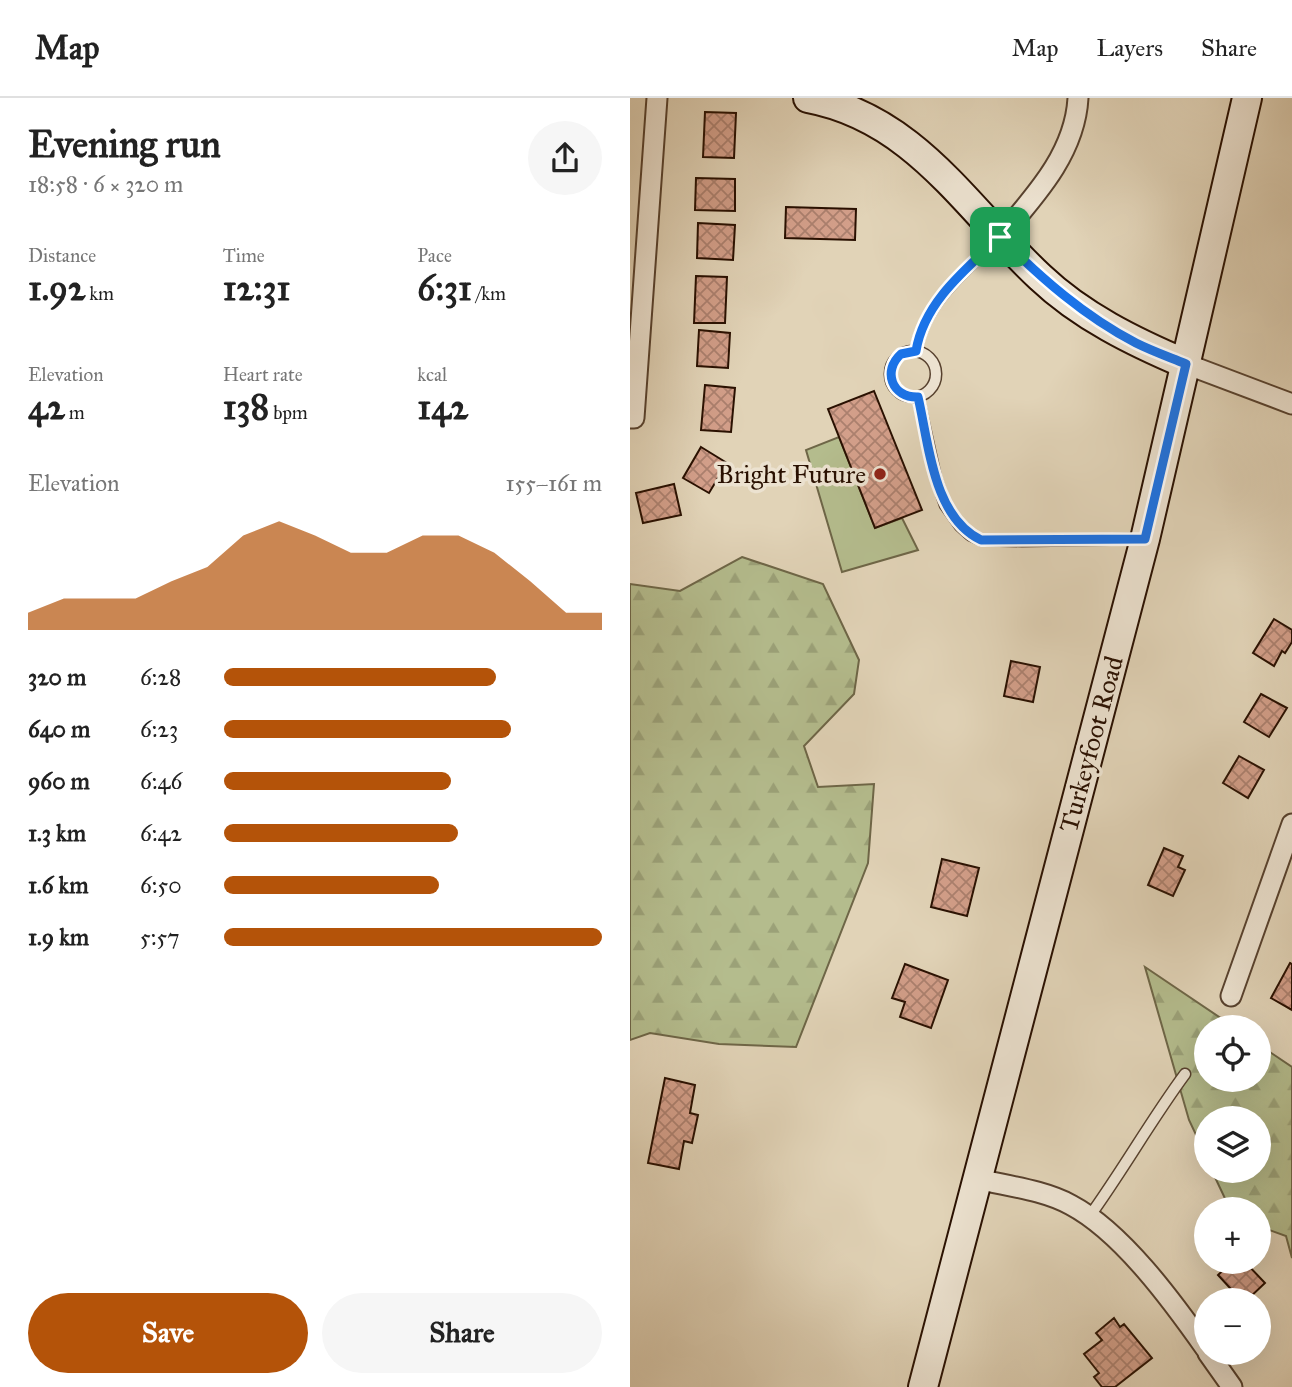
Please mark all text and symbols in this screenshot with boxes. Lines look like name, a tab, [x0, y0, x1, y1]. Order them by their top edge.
text: Map	[35, 28, 99, 68]
text: Map	[1012, 33, 1059, 63]
text: Layers	[1097, 33, 1163, 63]
text: Share	[1201, 33, 1257, 63]
text: Evening run	[28, 121, 221, 167]
button: share	[528, 121, 602, 195]
text: 18:58 · 6 × 320 m	[28, 170, 183, 198]
pin	[970, 207, 1030, 267]
icon: arrive	[981, 218, 1019, 256]
text: Distance	[28, 244, 96, 267]
text: Time	[223, 244, 265, 267]
text: Pace	[417, 244, 452, 267]
text: 1.92	[28, 267, 85, 310]
text: 12:31	[223, 267, 290, 310]
text: 6:31	[417, 267, 472, 310]
text: km	[85, 282, 114, 305]
text: /km	[472, 282, 506, 305]
text: Elevation	[28, 363, 103, 386]
text: Heart rate	[223, 363, 303, 386]
text: kcal	[417, 363, 447, 386]
text: 42	[28, 386, 65, 429]
text: 138	[223, 386, 269, 429]
text: 142	[417, 386, 468, 429]
text: m	[65, 401, 85, 424]
text: bpm	[269, 401, 308, 424]
place label: Bright Future	[717, 458, 866, 490]
marker: Bright Future	[872, 466, 888, 482]
text: Elevation	[28, 469, 119, 497]
text: 155–161 m	[506, 469, 602, 497]
street label: Turkeyfoot Road	[1052, 652, 1130, 836]
text: 320 m	[28, 663, 86, 691]
text: 6:28	[140, 663, 181, 691]
text: 640 m	[28, 715, 90, 743]
text: 6:23	[140, 715, 178, 743]
text: 960 m	[28, 767, 90, 795]
text: 6:46	[140, 767, 182, 795]
text: 1.3 km	[28, 819, 86, 847]
text: 6:42	[140, 819, 182, 847]
text: 1.6 km	[28, 871, 89, 899]
text: 6:50	[140, 871, 182, 899]
text: 1.9 km	[28, 923, 89, 951]
text: 5:57	[140, 923, 179, 951]
map controls	[1194, 1015, 1271, 1365]
button: locate	[1194, 1015, 1271, 1092]
button: layers	[1194, 1106, 1271, 1183]
button: +	[1194, 1197, 1271, 1274]
button: −	[1194, 1288, 1271, 1365]
button: Save	[28, 1293, 308, 1373]
button: Share	[322, 1293, 602, 1373]

